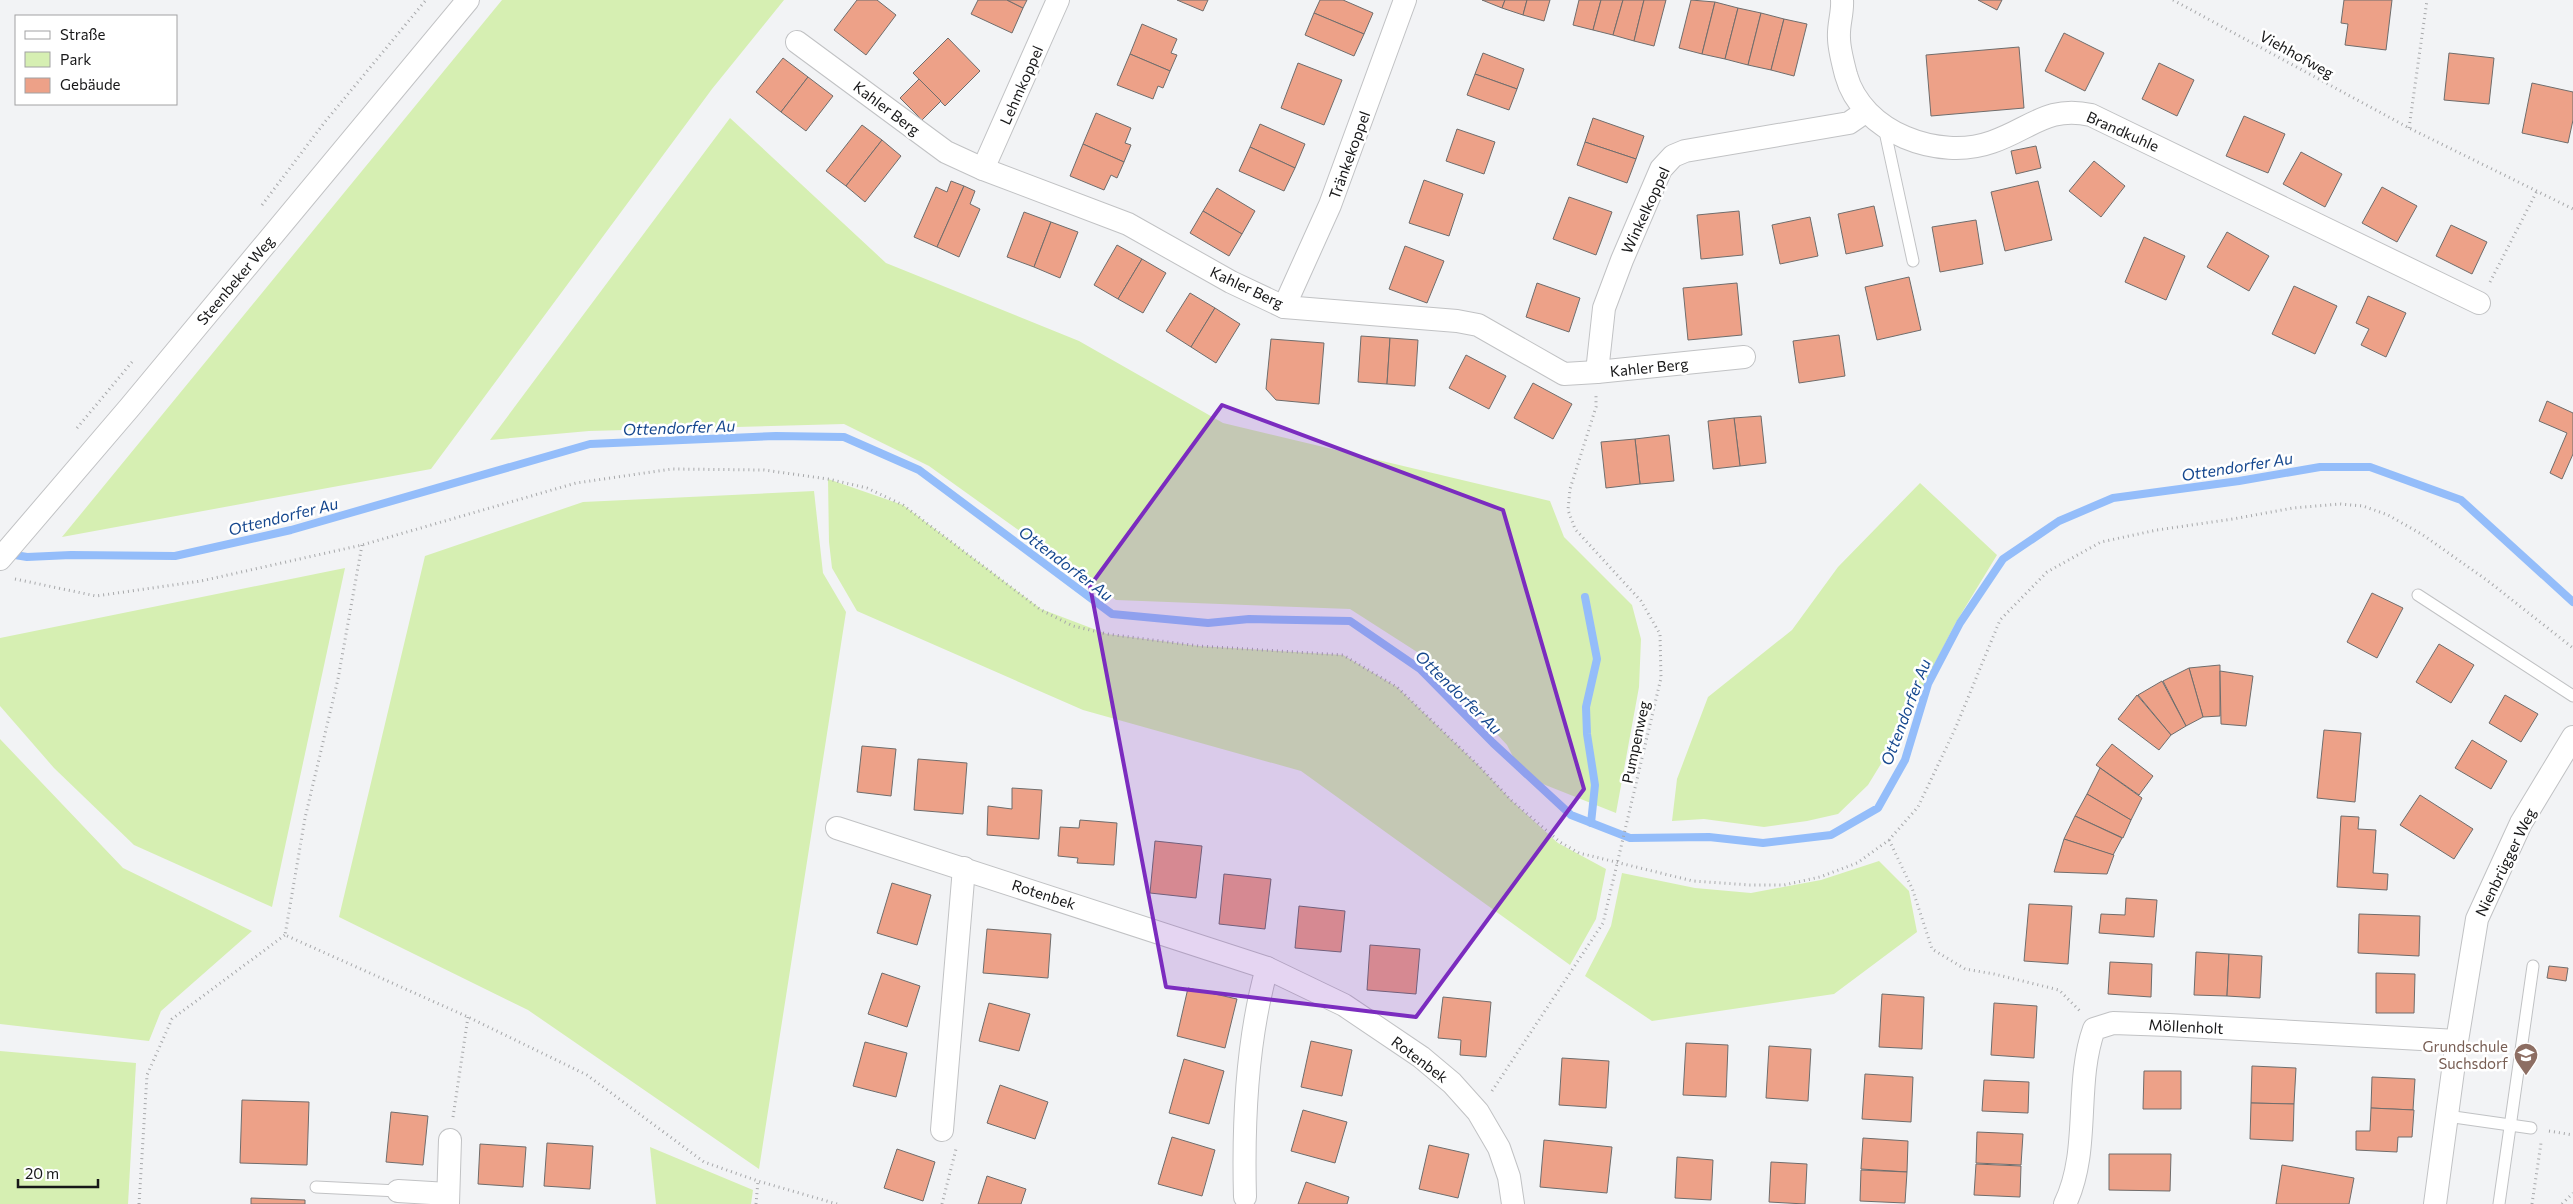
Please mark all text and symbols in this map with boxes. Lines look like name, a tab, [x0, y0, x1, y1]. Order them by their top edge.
legend	[15, 15, 178, 105]
text: Straße	[60, 25, 106, 43]
street label: Viehhofweg	[2257, 26, 2337, 82]
street label: Lehmkoppel	[996, 43, 1046, 127]
text: Park	[60, 50, 91, 68]
text: Gebäude	[60, 75, 121, 93]
street label: Kahler Berg	[850, 77, 924, 139]
street label: Brandkuhle	[2084, 107, 2162, 155]
street label: Tränkekoppel	[1325, 108, 1373, 202]
street label: Winkelkoppel	[1617, 164, 1673, 256]
street label: Steenbeker Weg	[193, 232, 277, 328]
street label: Kahler Berg	[1207, 262, 1287, 312]
street label: Kahler Berg	[1609, 354, 1689, 380]
water label: Ottendorfer Au	[622, 416, 736, 438]
water label: Ottendorfer Au	[2180, 448, 2294, 484]
water label: Ottendorfer Au	[226, 493, 340, 539]
water label: Ottendorfer Au	[1015, 522, 1117, 604]
water label: Ottendorfer Au	[1412, 646, 1506, 738]
water label: Ottendorfer Au	[1876, 656, 1934, 768]
street label: Pumpenweg	[1617, 699, 1653, 785]
street label: Nienbrügger Weg	[2471, 805, 2539, 919]
street label: Rotenbek	[1010, 875, 1078, 913]
street label: Möllenholt	[2148, 1015, 2224, 1037]
street label: Rotenbek	[1388, 1032, 1452, 1086]
place label: Grundschule Suchsdorf	[2422, 1037, 2508, 1072]
school or university icon: Grundschule Suchsdorf	[2513, 1042, 2539, 1076]
scale bar	[18, 1156, 98, 1188]
text: 20 m	[25, 1164, 59, 1182]

